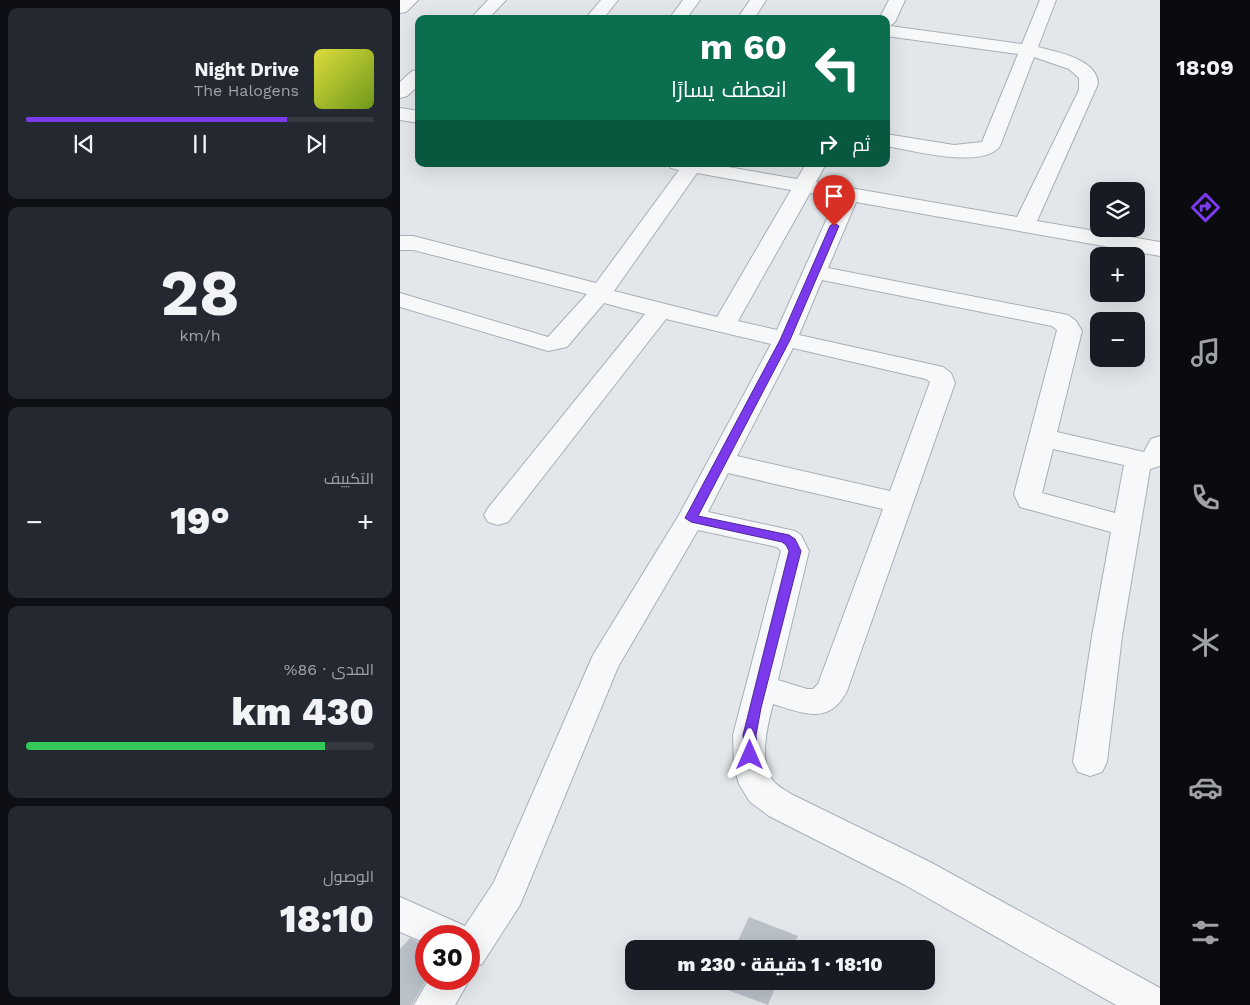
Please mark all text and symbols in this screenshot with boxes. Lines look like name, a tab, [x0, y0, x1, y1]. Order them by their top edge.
text: 60 m	[700, 26, 787, 68]
icon: left	[805, 35, 870, 100]
text: 18:09	[1176, 55, 1234, 80]
text: Night Drive	[194, 58, 299, 81]
text: انعطف يسارًا	[671, 77, 787, 102]
text: The Halogens	[194, 81, 299, 100]
icon: previous	[70, 130, 98, 158]
icon: pause	[186, 130, 214, 158]
icon: next	[302, 130, 330, 158]
icon: right	[814, 130, 842, 158]
text: ثم	[852, 133, 870, 156]
pin	[813, 175, 855, 226]
icon: arrive	[820, 182, 848, 210]
map controls	[1090, 182, 1145, 367]
button: layers	[1090, 182, 1145, 237]
icon: directions	[1188, 190, 1223, 225]
button: +	[1090, 247, 1145, 302]
text: 28	[160, 255, 240, 331]
button: −	[1090, 312, 1145, 367]
text: km/h	[179, 326, 221, 345]
icon: music	[1188, 335, 1223, 370]
text: التكييف	[324, 469, 374, 488]
icon: phone	[1188, 480, 1223, 515]
text: 19°	[170, 499, 230, 543]
text: −	[26, 505, 43, 538]
text: +	[357, 505, 374, 538]
icon: climate	[1188, 625, 1223, 660]
text: المدى · 86%	[284, 660, 374, 679]
text: 430 km	[231, 690, 374, 734]
position arrow	[723, 728, 775, 780]
icon: car	[1188, 770, 1223, 805]
text: الوصول	[323, 867, 374, 886]
text: 18:10	[280, 897, 374, 941]
icon: filters	[1188, 915, 1223, 950]
speed limit sign: 30	[415, 925, 480, 990]
text: 18:10 · 1 دقيقة · 230 m	[677, 953, 883, 976]

